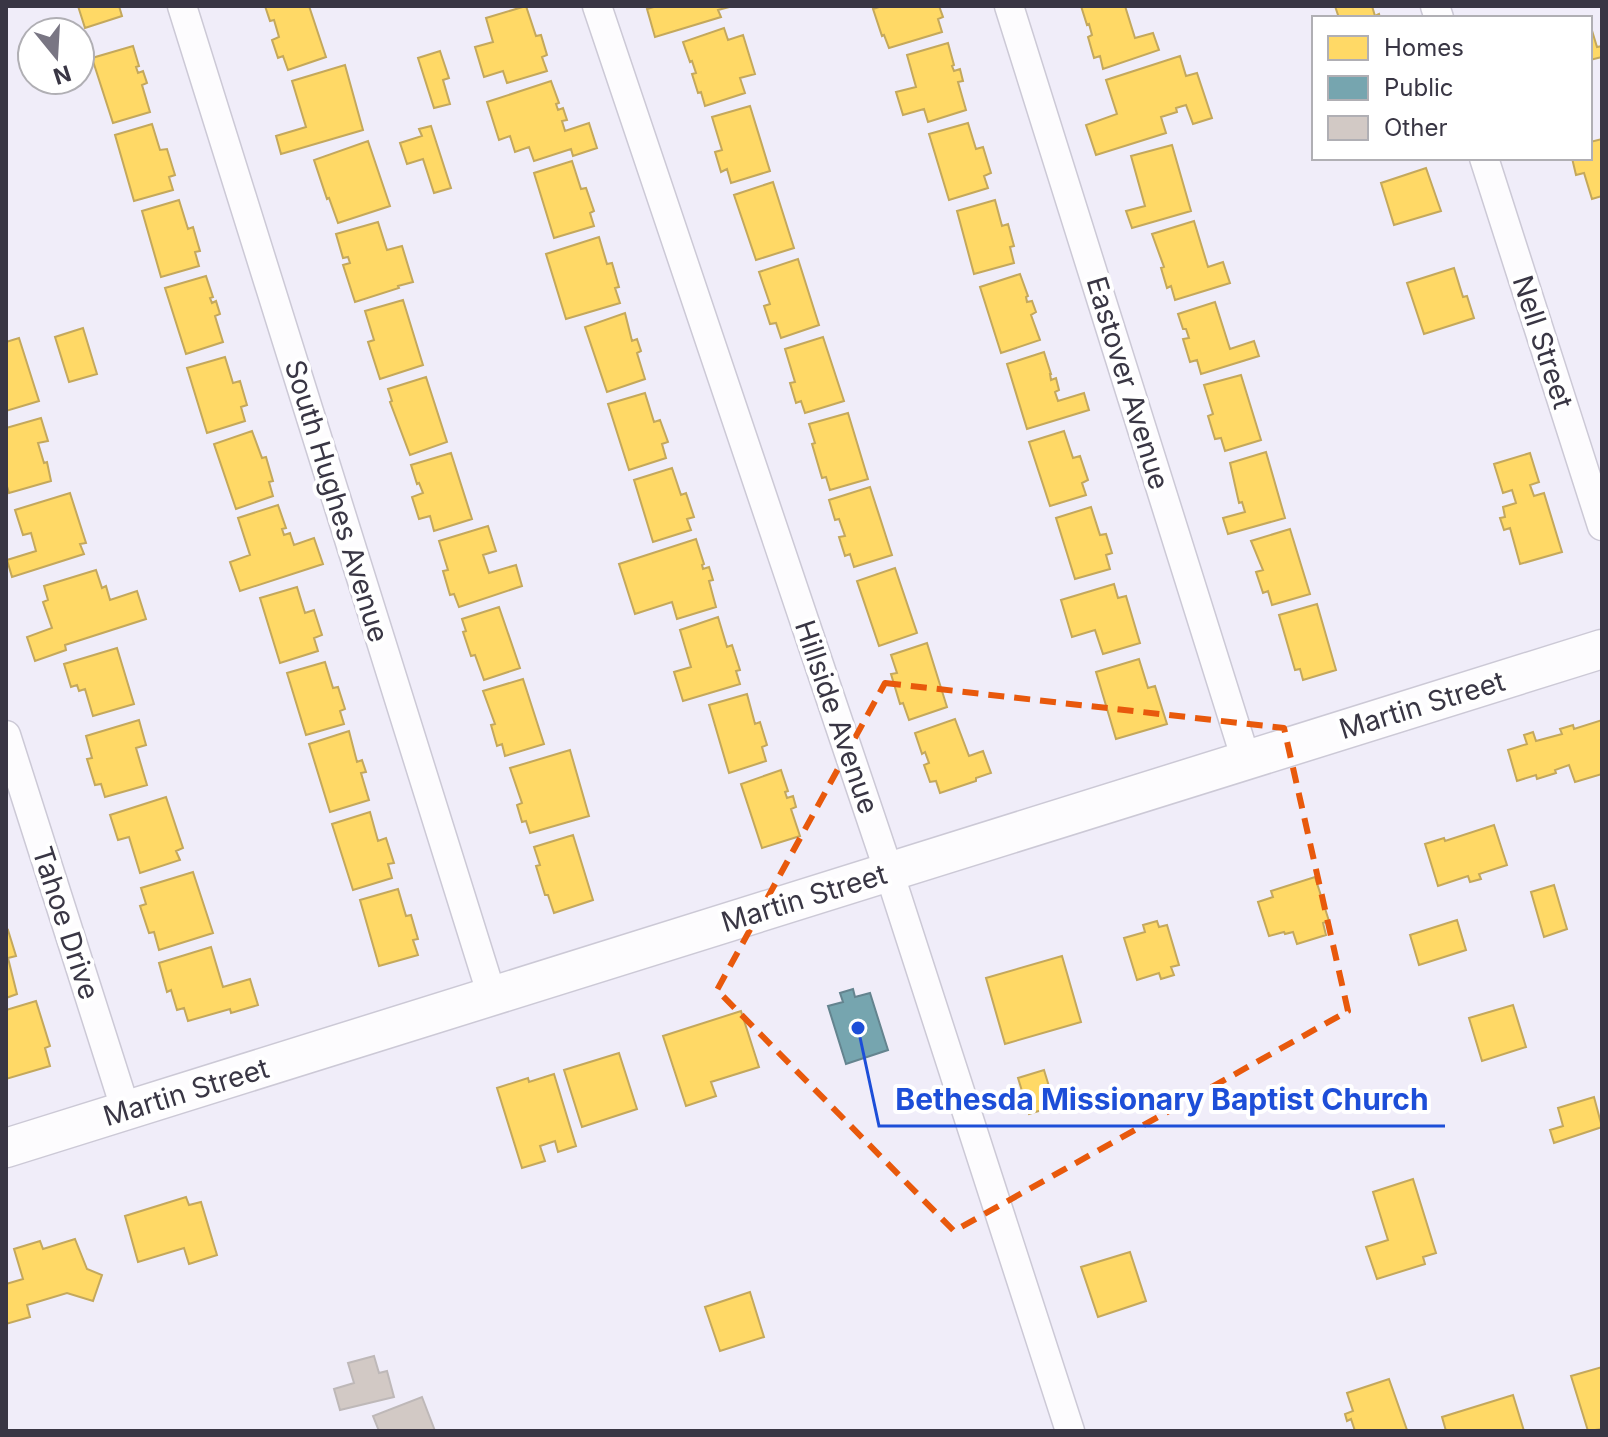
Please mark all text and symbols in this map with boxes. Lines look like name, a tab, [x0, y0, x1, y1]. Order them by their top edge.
north arrow	[16, 16, 96, 96]
legend	[1312, 16, 1592, 160]
text: Homes	[1384, 33, 1464, 62]
text: N	[50, 60, 74, 90]
text: Public	[1384, 73, 1454, 102]
text: Other	[1384, 113, 1447, 142]
street label: Nell Street	[1506, 271, 1580, 413]
street label: Eastover Avenue	[1079, 272, 1177, 494]
street label: South Hughes Avenue	[278, 356, 396, 646]
street label: Hillside Avenue	[788, 616, 886, 818]
street label: Martin Street	[1335, 664, 1509, 746]
street label: Tahoe Drive	[25, 842, 107, 1004]
street label: Martin Street	[717, 857, 891, 939]
street label: Martin Street	[99, 1051, 273, 1133]
callout: Bethesda Missionary Baptist Church	[879, 1072, 1445, 1126]
text: Bethesda Missionary Baptist Church	[895, 1081, 1429, 1117]

